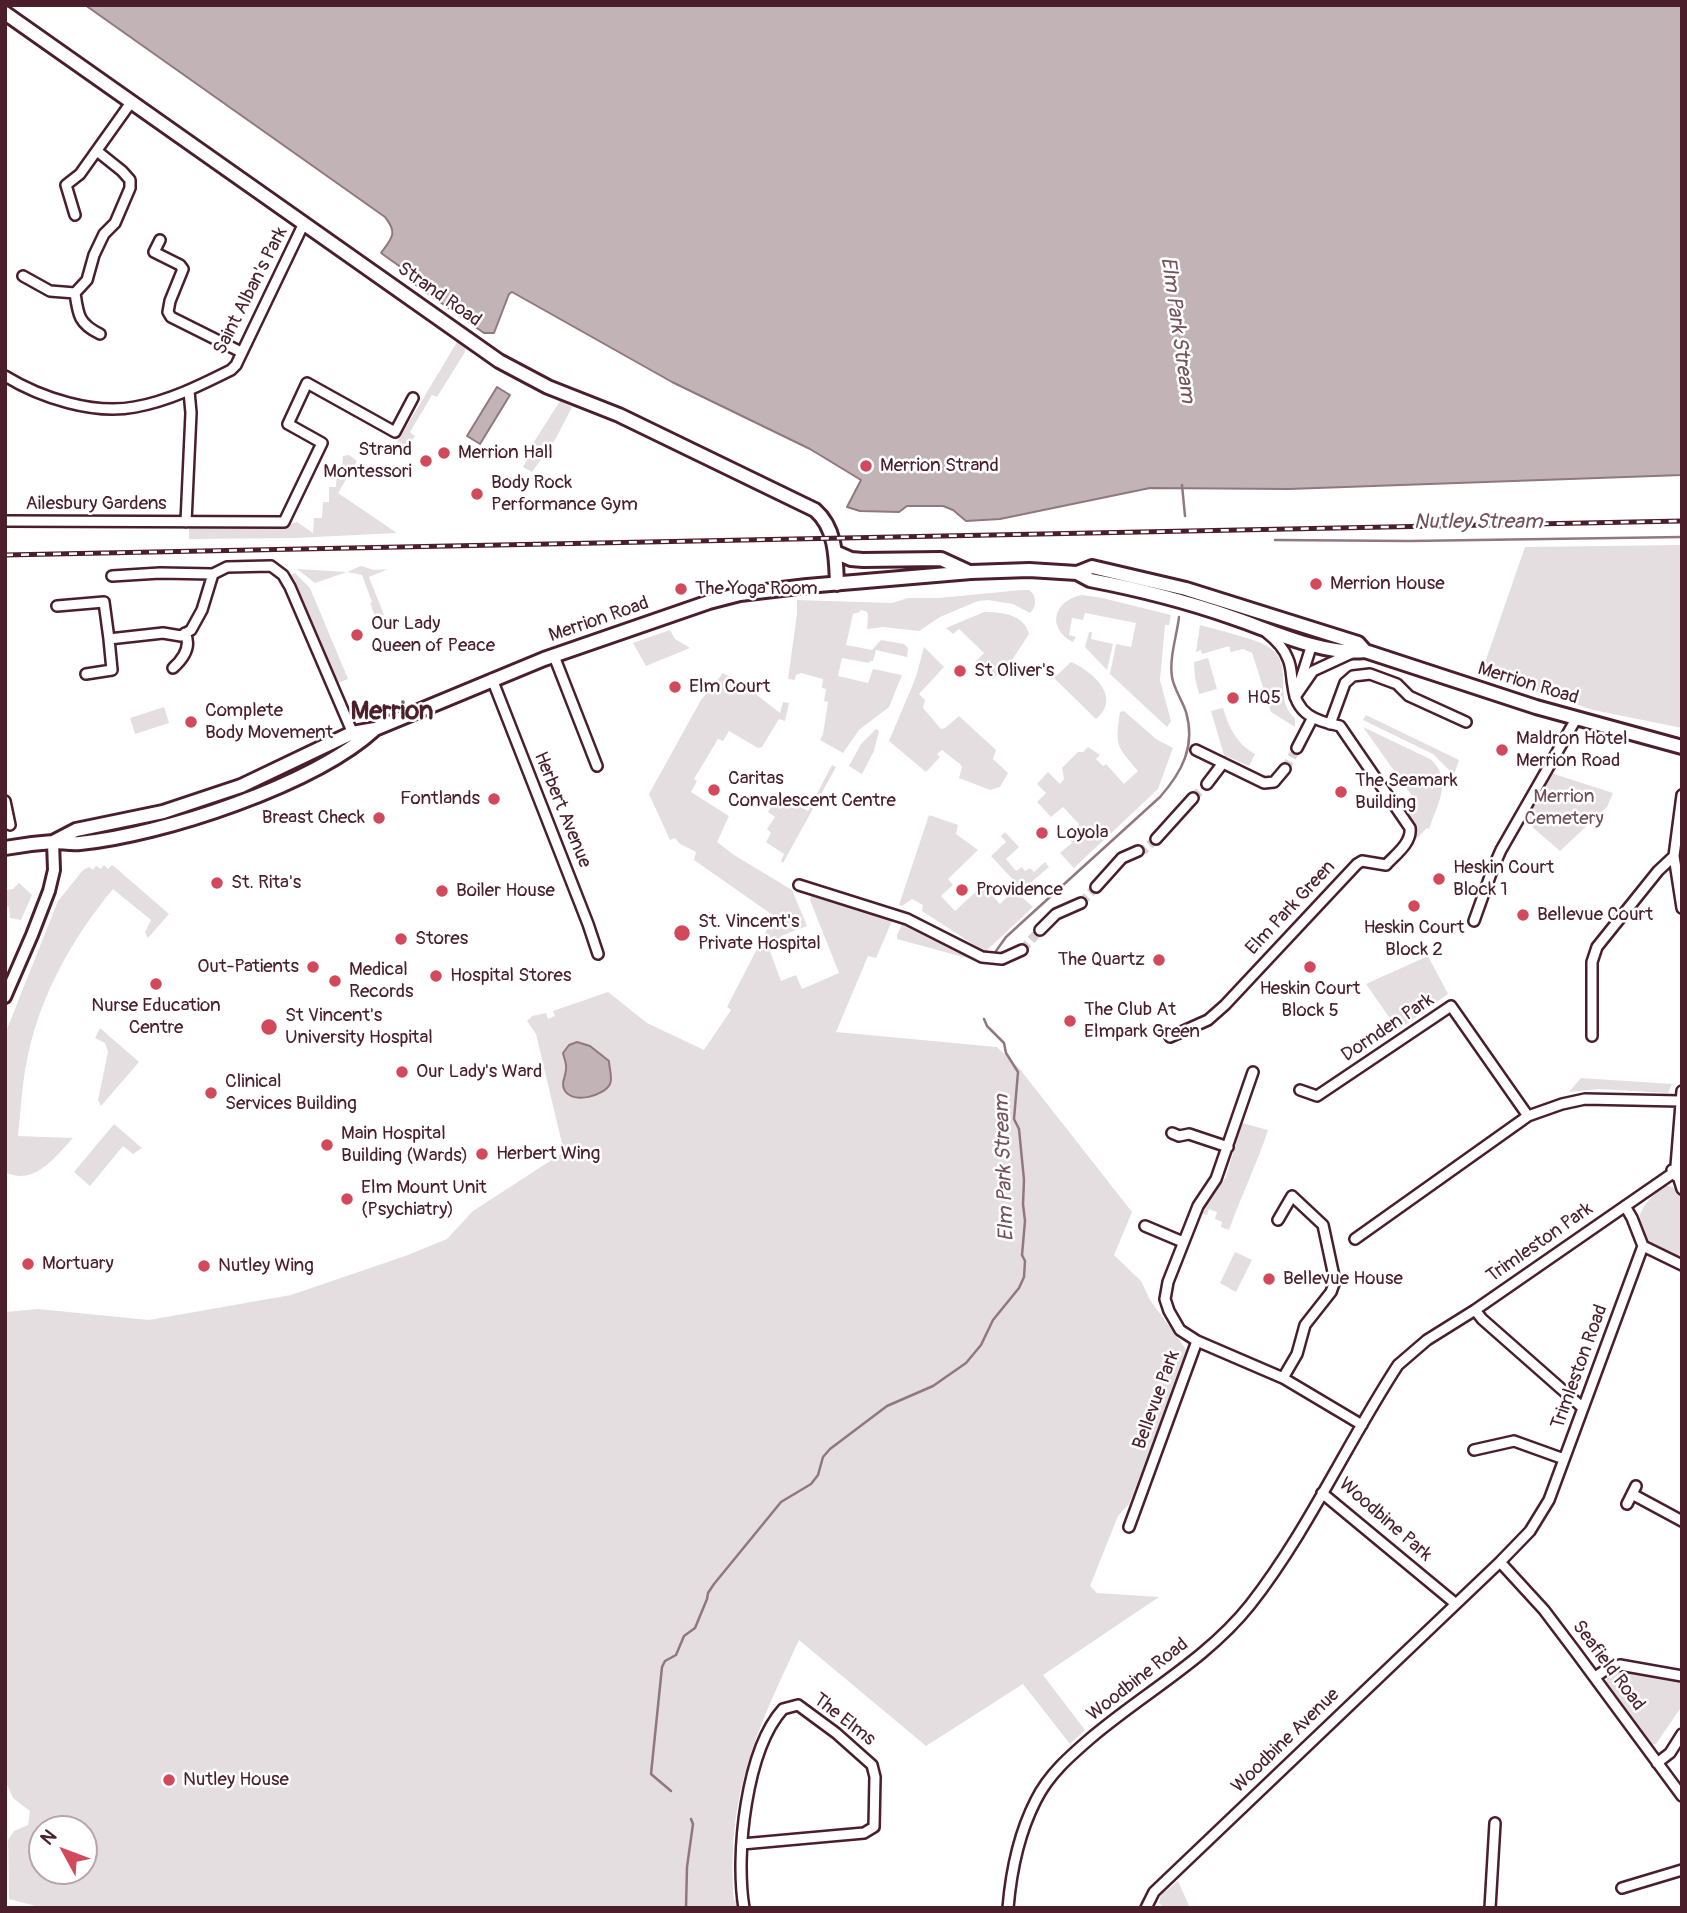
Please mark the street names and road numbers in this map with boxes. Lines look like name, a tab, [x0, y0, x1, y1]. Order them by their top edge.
street label: Saint Alban's Park	[209, 223, 293, 359]
street label: Strand Road	[393, 258, 485, 332]
street label: Ailesbury Gardens	[25, 493, 167, 515]
street label: Merrion Road	[546, 592, 652, 648]
street label: Merrion Road	[1475, 658, 1581, 710]
street label: Herbert Avenue	[528, 749, 596, 871]
street label: Elm Park Green	[1241, 856, 1341, 960]
street label: Dornden Park	[1338, 989, 1438, 1067]
street label: Trimleston Park	[1482, 1198, 1598, 1288]
street label: Trimleston Road	[1547, 1302, 1613, 1432]
street label: Bellevue Park	[1129, 1348, 1185, 1452]
street label: Woodbine Park	[1334, 1473, 1436, 1567]
street label: Seafield Road	[1567, 1616, 1649, 1716]
street label: Woodbine Road	[1083, 1633, 1193, 1727]
street label: Woodbine Avenue	[1227, 1684, 1345, 1798]
street label: The Elms	[808, 1689, 880, 1751]

